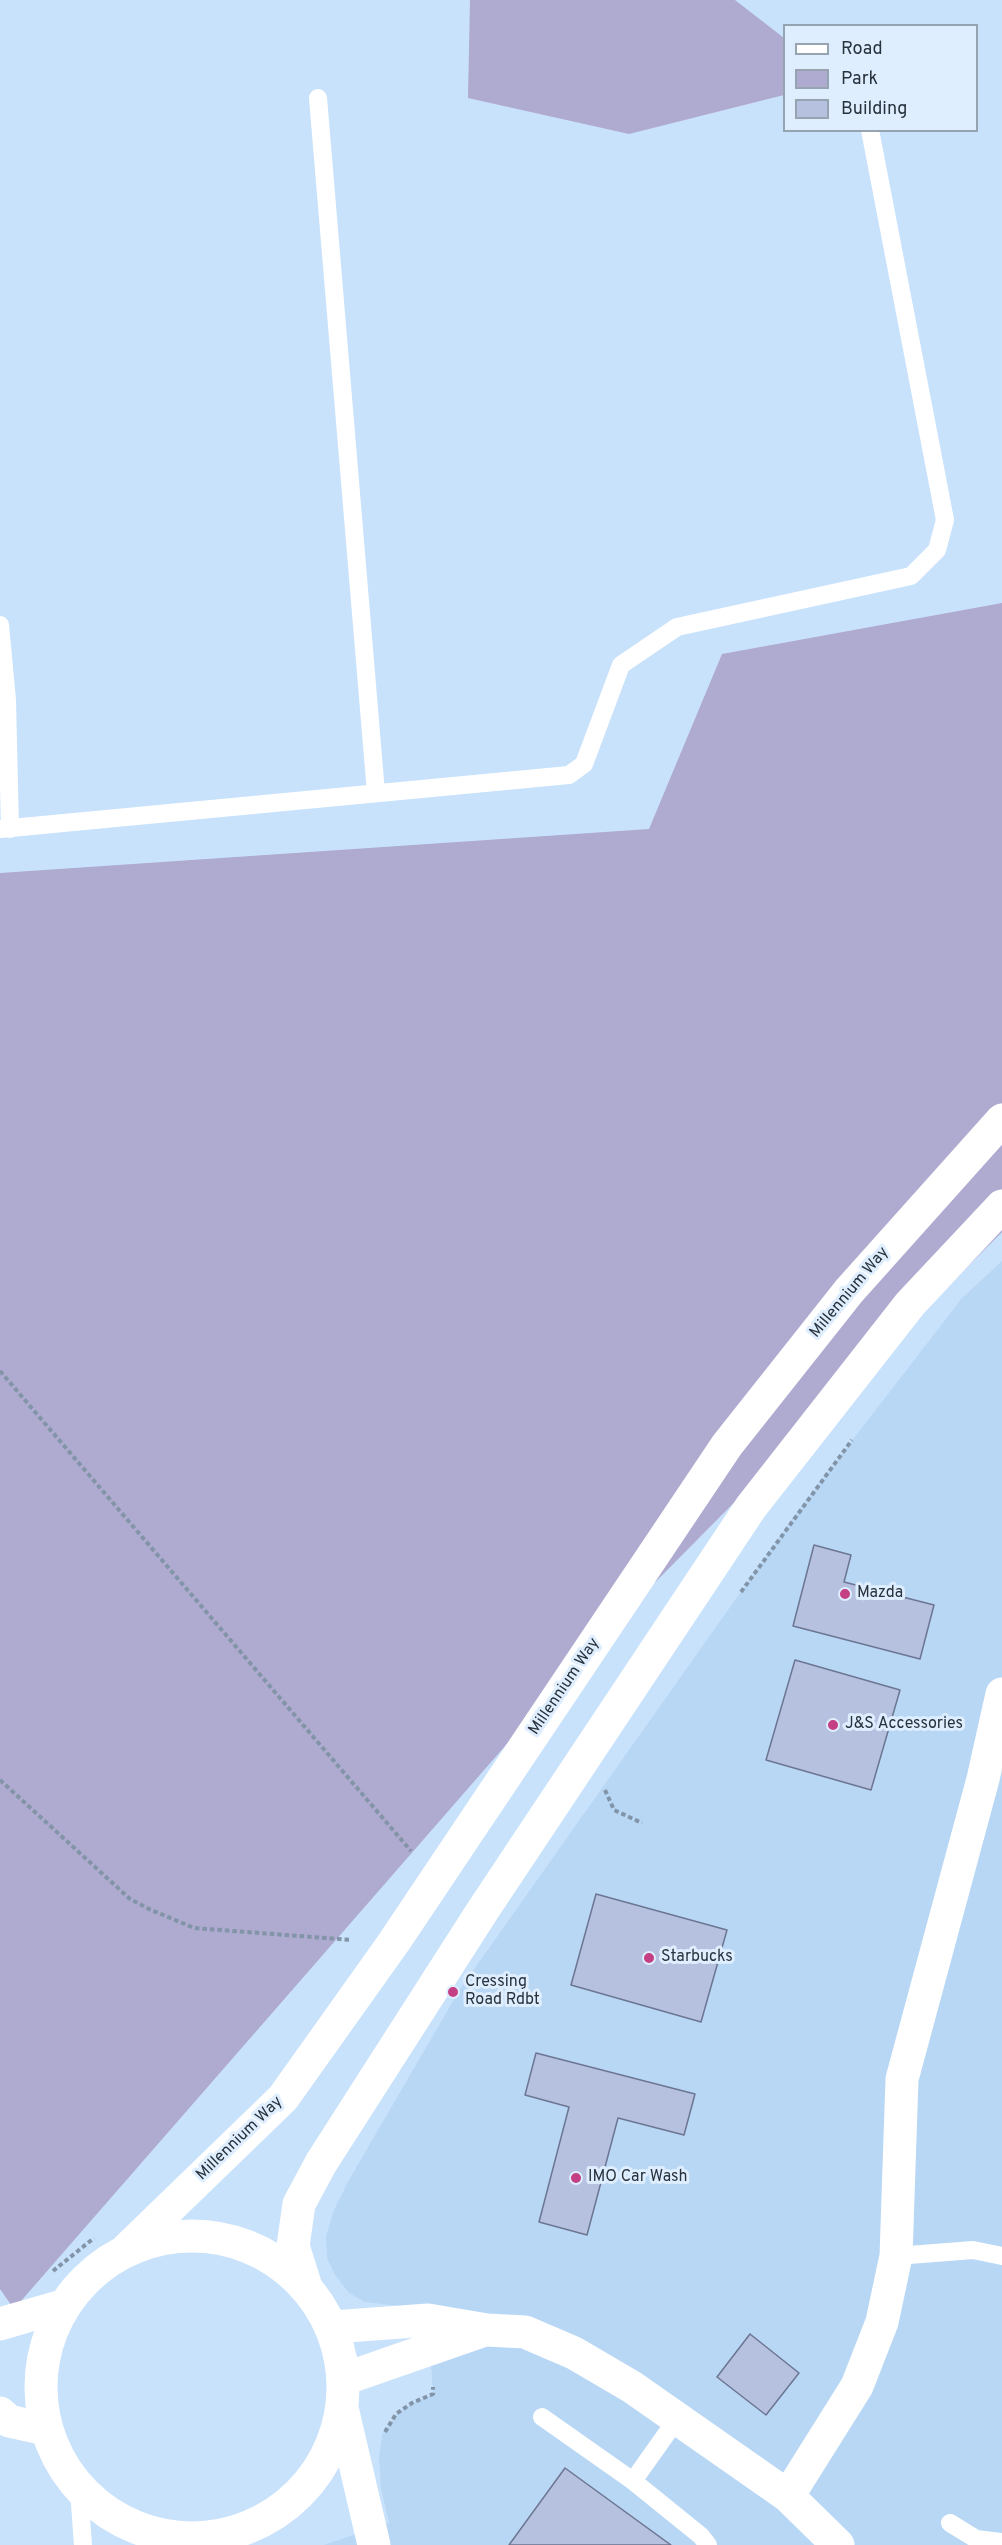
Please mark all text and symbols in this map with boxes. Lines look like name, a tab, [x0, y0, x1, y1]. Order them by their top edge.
legend	[783, 24, 978, 132]
text: Road	[841, 38, 883, 61]
text: Park	[841, 68, 878, 91]
text: Building	[841, 98, 907, 121]
street label: Millennium Way	[806, 1244, 894, 1342]
place label: Mazda	[857, 1584, 903, 1604]
marker: Mazda	[838, 1587, 852, 1601]
street label: Millennium Way	[526, 1635, 604, 1739]
place label: J&S Accessories	[845, 1715, 963, 1735]
marker: J&S Accessories	[826, 1718, 840, 1732]
place label: Starbucks	[661, 1948, 733, 1968]
marker: Starbucks	[642, 1951, 656, 1965]
place label: Cressing Road Rdbt	[465, 1973, 540, 2011]
marker: Cressing Road Rdbt	[446, 1985, 460, 1999]
street label: Millennium Way	[193, 2093, 287, 2185]
place label: IMO Car Wash	[588, 2168, 688, 2188]
marker: IMO Car Wash	[569, 2171, 583, 2185]

